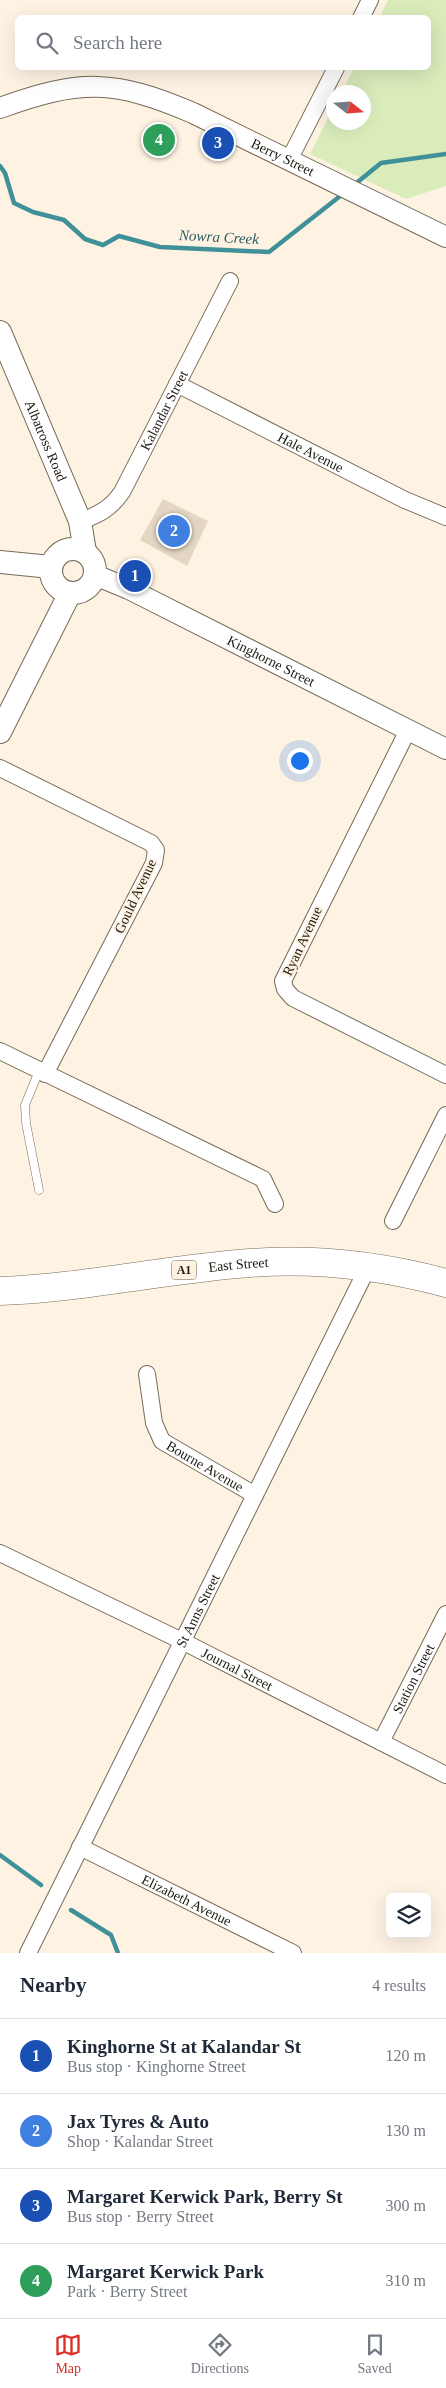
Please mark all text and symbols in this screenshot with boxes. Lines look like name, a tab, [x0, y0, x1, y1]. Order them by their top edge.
search box	[15, 15, 431, 70]
icon: search	[33, 29, 61, 57]
text: Search here	[73, 32, 162, 53]
north arrow	[326, 85, 371, 130]
pin: 4	[143, 121, 175, 159]
pin: 3	[202, 124, 234, 162]
street label: Berry Street	[249, 136, 317, 179]
water label: Nowra Creek	[178, 227, 260, 247]
street label: Kalandar Street	[138, 368, 191, 453]
street label: Albatross Road	[22, 398, 69, 484]
street label: Hale Avenue	[275, 430, 346, 475]
pin: 2	[158, 512, 190, 550]
pin: 1	[119, 557, 151, 595]
street label: Kinghorne Street	[225, 633, 317, 690]
your location	[287, 748, 313, 774]
street label: Gould Avenue	[112, 857, 159, 936]
street label: Ryan Avenue	[280, 904, 325, 978]
street label: East Street	[208, 1255, 269, 1275]
road number: A1	[172, 1260, 196, 1280]
street label: Bourne Avenue	[164, 1438, 246, 1495]
street label: St Anns Street	[174, 1572, 223, 1650]
street label: Station Street	[390, 1642, 438, 1716]
street label: Journal Street	[199, 1645, 275, 1694]
street label: Elizabeth Avenue	[139, 1872, 234, 1929]
map controls	[386, 1893, 431, 1938]
button: layers	[386, 1893, 431, 1938]
text: Nearby	[20, 1973, 87, 1997]
text: 4 results	[372, 1977, 426, 1994]
text: Kinghorne St at Kalandar St	[67, 2036, 301, 2057]
text: 1	[32, 2047, 40, 2064]
text: 120 m	[386, 2047, 426, 2064]
text: Bus stop · Kinghorne Street	[67, 2058, 246, 2075]
text: Jax Tyres & Auto	[67, 2111, 209, 2132]
text: 2	[32, 2122, 40, 2139]
text: 130 m	[386, 2122, 426, 2139]
text: Shop · Kalandar Street	[67, 2133, 213, 2150]
text: Margaret Kerwick Park, Berry St	[67, 2186, 343, 2207]
text: 3	[32, 2197, 40, 2214]
text: 300 m	[386, 2197, 426, 2214]
text: Bus stop · Berry Street	[67, 2208, 214, 2225]
text: Margaret Kerwick Park	[67, 2261, 264, 2282]
text: 4	[32, 2272, 40, 2289]
text: 310 m	[386, 2272, 426, 2289]
text: Park · Berry Street	[67, 2283, 187, 2300]
tab: Map	[54, 2331, 82, 2377]
tab: Directions	[191, 2331, 249, 2377]
tab: Saved	[358, 2331, 392, 2377]

